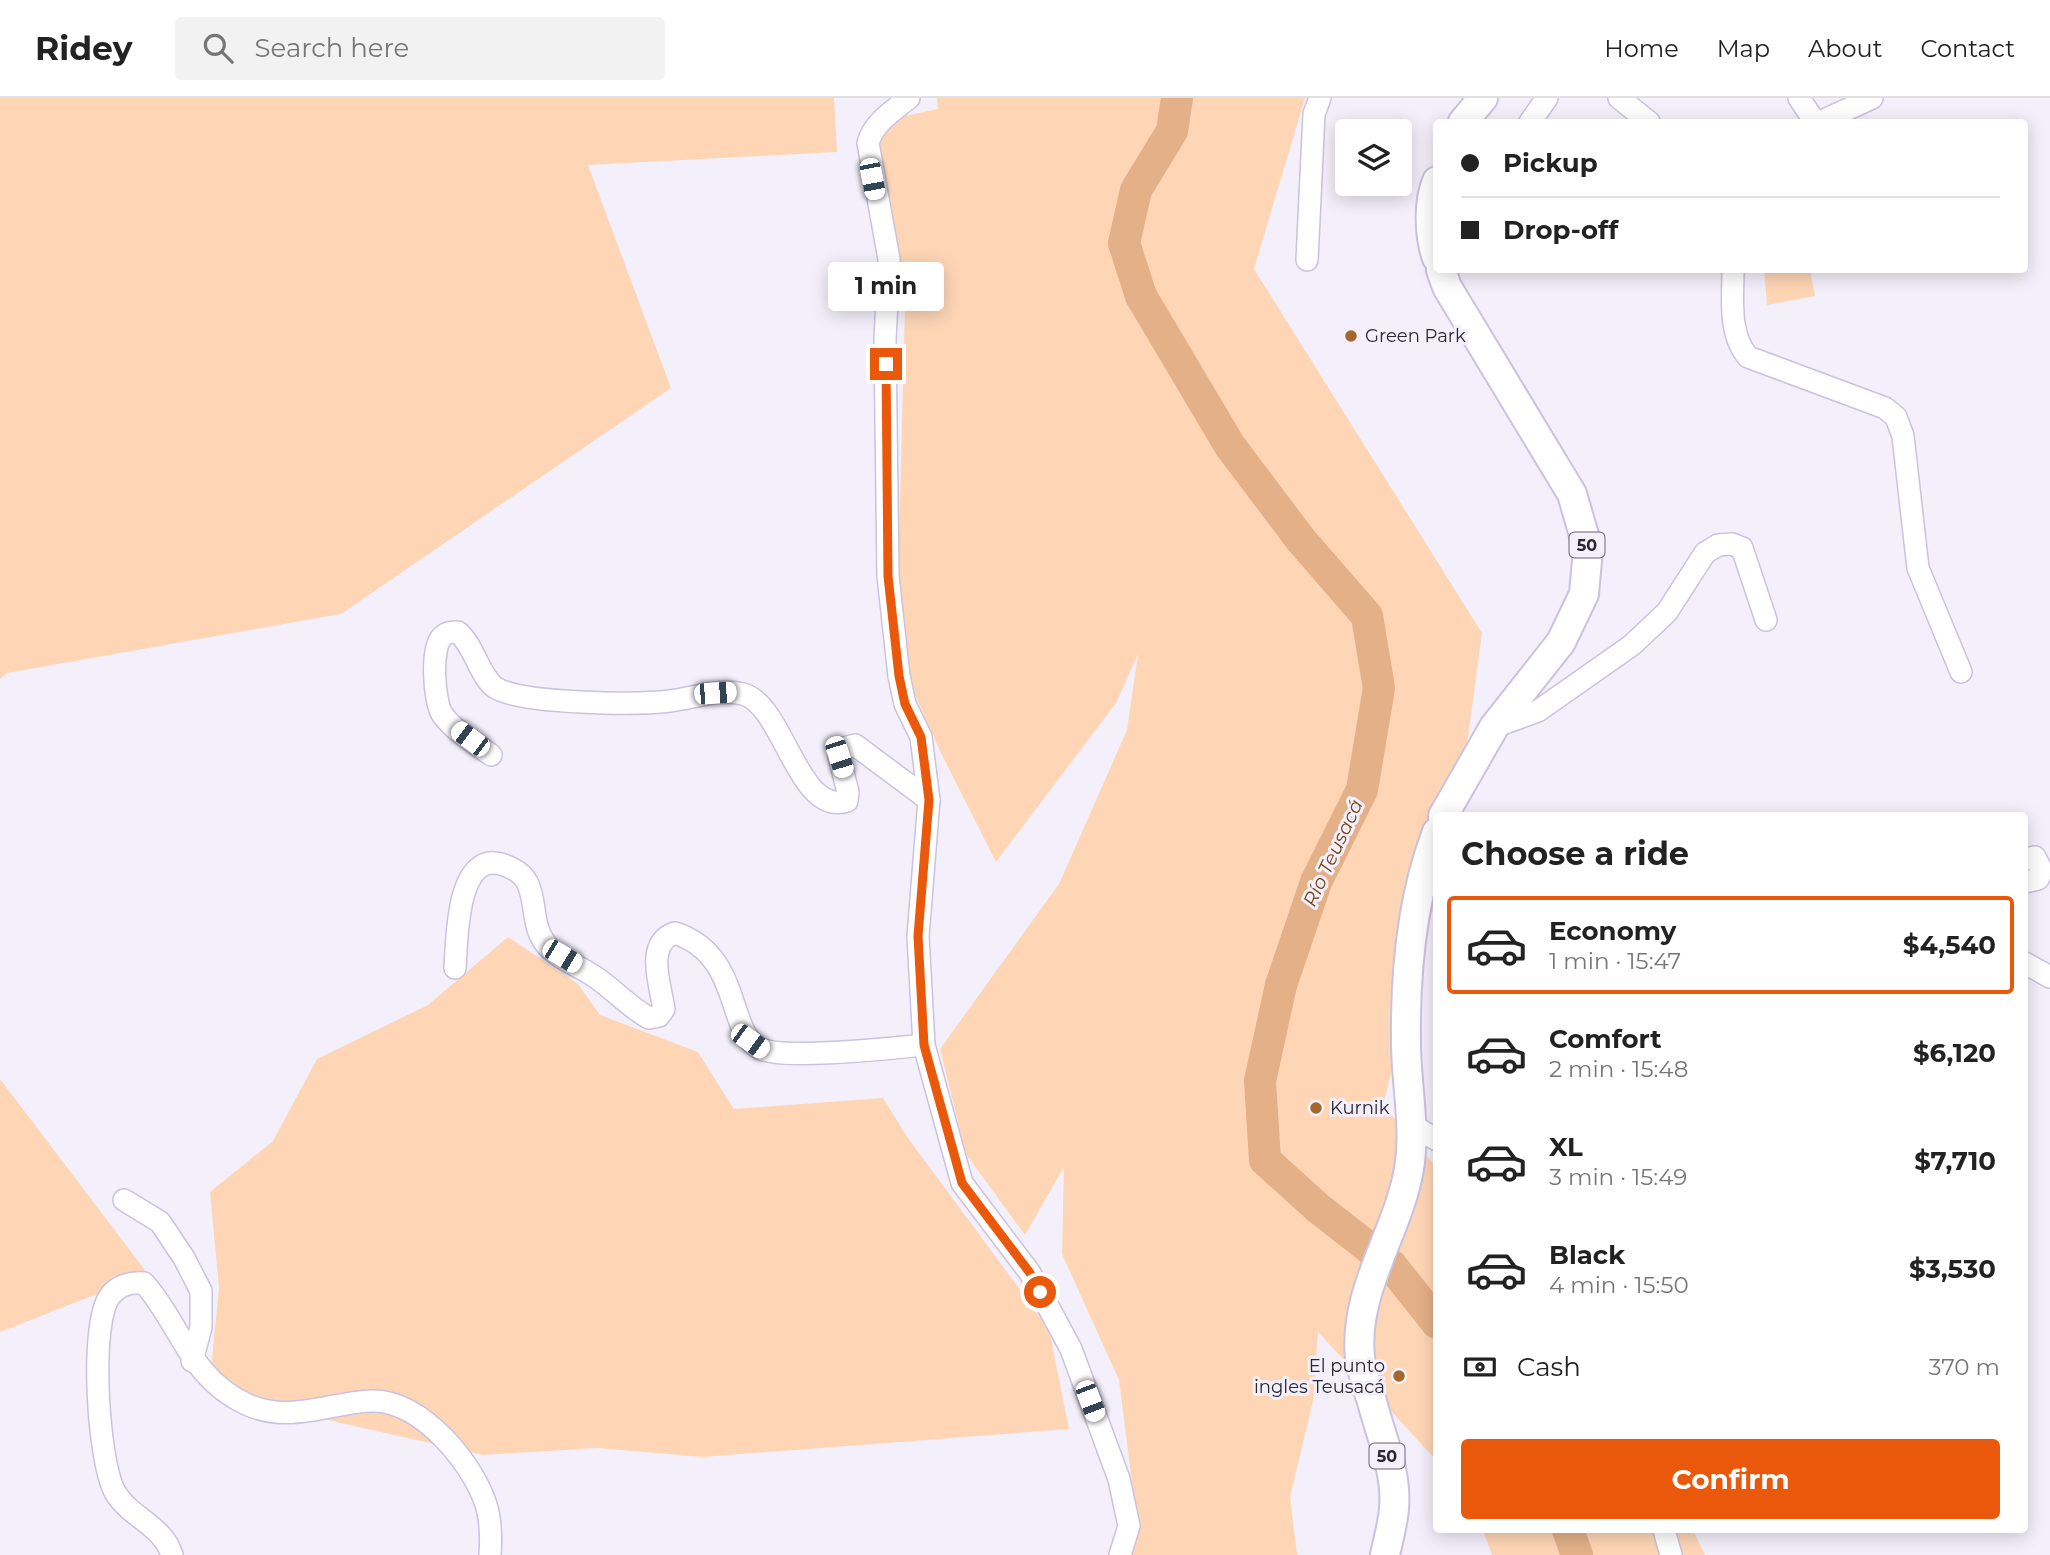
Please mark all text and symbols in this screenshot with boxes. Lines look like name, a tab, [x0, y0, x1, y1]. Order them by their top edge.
search box	[175, 17, 665, 80]
text: Ridey	[35, 28, 133, 68]
icon: search	[199, 29, 237, 67]
text: Search here	[255, 32, 409, 64]
text: Home	[1604, 34, 1679, 63]
text: Map	[1717, 34, 1770, 63]
text: About	[1808, 34, 1882, 63]
text: Contact	[1920, 34, 2015, 63]
map controls	[1335, 119, 1412, 196]
button: layers	[1335, 119, 1412, 196]
text: Pickup	[1503, 147, 1598, 179]
car	[858, 156, 887, 202]
text: Drop-off	[1503, 214, 1618, 246]
callout: 1 min	[828, 262, 944, 312]
text: 1 min	[855, 272, 917, 300]
place label: Green Park	[1365, 325, 1466, 347]
marker: Green Park	[1343, 328, 1359, 344]
route end	[870, 348, 902, 380]
road number: 50	[1570, 532, 1604, 558]
car	[694, 681, 737, 705]
car	[447, 718, 494, 760]
car	[823, 734, 856, 780]
water label: Río Teusacá	[1298, 796, 1368, 910]
text: Choose a ride	[1461, 834, 1689, 873]
icon: car	[1465, 914, 1528, 977]
text: Economy	[1549, 915, 1676, 947]
text: $4,540	[1903, 929, 1996, 961]
car	[539, 936, 586, 976]
text: 1 min · 15:47	[1549, 947, 1681, 975]
car	[727, 1020, 774, 1062]
icon: car	[1465, 1022, 1528, 1085]
text: Comfort	[1549, 1023, 1661, 1055]
text: $6,120	[1913, 1037, 1996, 1069]
text: 2 min · 15:48	[1549, 1055, 1688, 1083]
place label: Kurnik	[1330, 1097, 1390, 1119]
marker: Kurnik	[1308, 1100, 1324, 1116]
icon: car	[1465, 1130, 1528, 1193]
text: XL	[1549, 1131, 1583, 1163]
text: $7,710	[1914, 1145, 1996, 1177]
text: 3 min · 15:49	[1549, 1163, 1687, 1191]
icon: car	[1465, 1238, 1528, 1301]
text: Black	[1549, 1239, 1625, 1271]
text: $3,530	[1909, 1253, 1996, 1285]
text: 4 min · 15:50	[1549, 1271, 1689, 1299]
route start	[1024, 1276, 1056, 1308]
icon: cash	[1461, 1348, 1499, 1386]
text: Cash	[1517, 1351, 1581, 1383]
text: 370 m	[1929, 1353, 2000, 1381]
place label: El punto ingles Teusacá	[1254, 1355, 1385, 1398]
marker: El punto ingles Teusacá	[1391, 1368, 1407, 1384]
car	[1073, 1378, 1108, 1424]
button: Confirm	[1461, 1439, 2000, 1519]
road number: 50	[1370, 1444, 1404, 1468]

